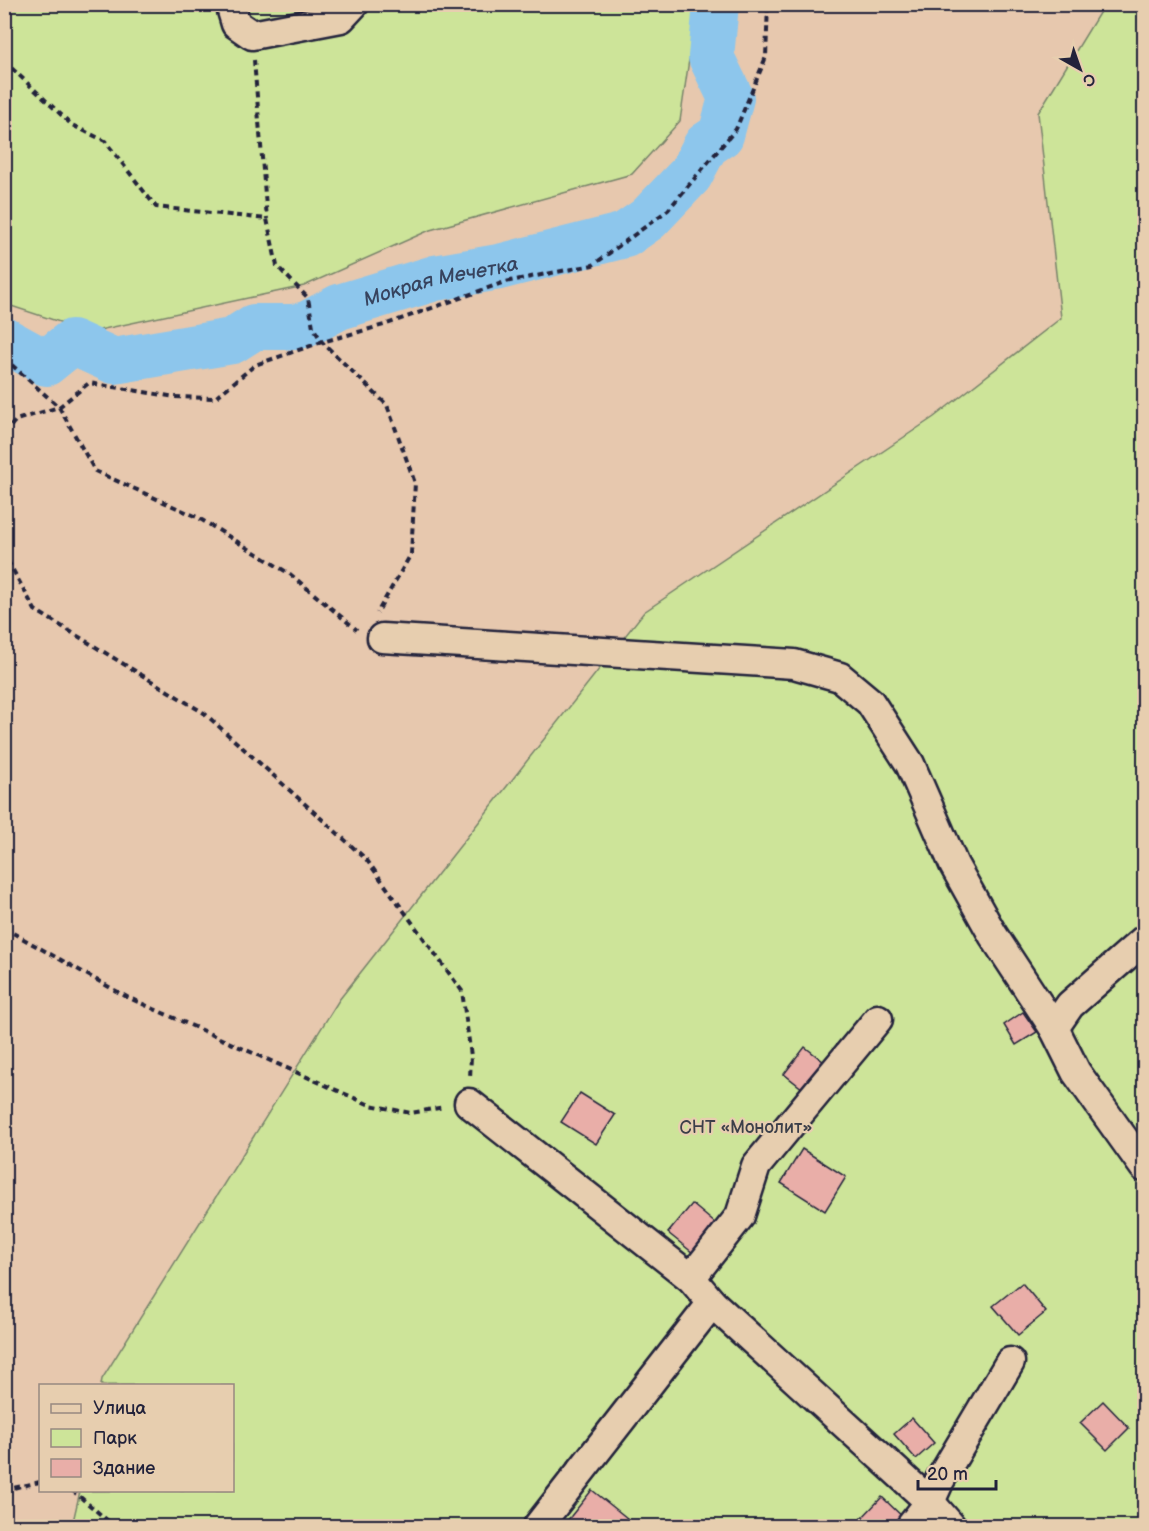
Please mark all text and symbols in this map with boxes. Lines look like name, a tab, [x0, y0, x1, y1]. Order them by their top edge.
north arrow	[1050, 39, 1110, 99]
text: С	[1078, 68, 1099, 90]
water label: Мокрая Мечетка	[361, 252, 521, 312]
park label: СНТ «Монолит»	[680, 1117, 812, 1138]
legend	[39, 1384, 234, 1492]
text: Улица	[93, 1398, 147, 1419]
text: Парк	[93, 1428, 137, 1449]
scale bar	[918, 1453, 996, 1491]
text: Здание	[93, 1458, 155, 1479]
text: 20 m	[927, 1464, 968, 1485]

